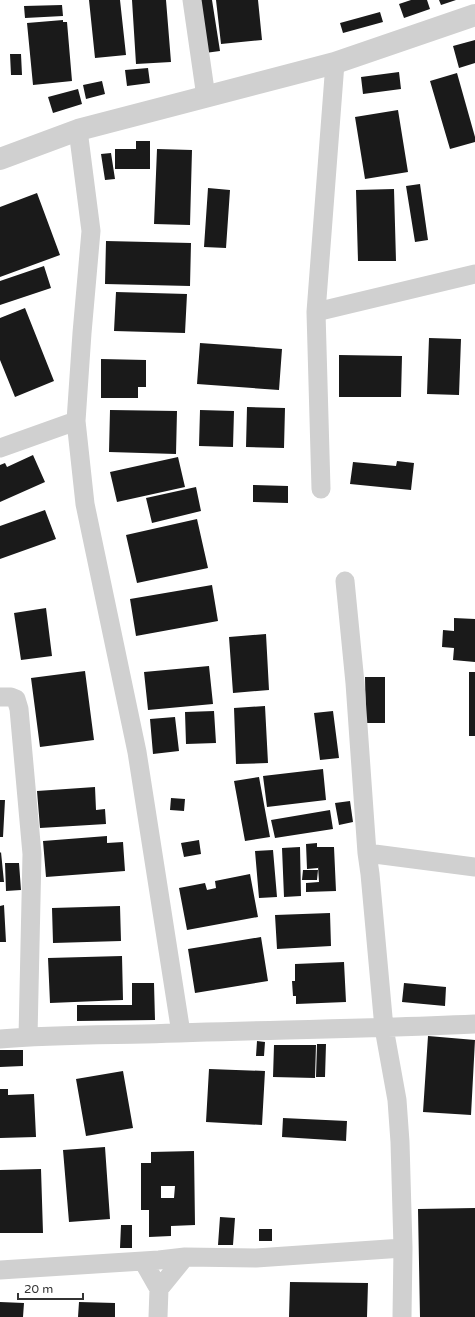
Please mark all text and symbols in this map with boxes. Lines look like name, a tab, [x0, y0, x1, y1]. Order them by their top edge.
scale bar	[18, 1275, 83, 1301]
text: 20 m	[24, 1282, 53, 1296]

